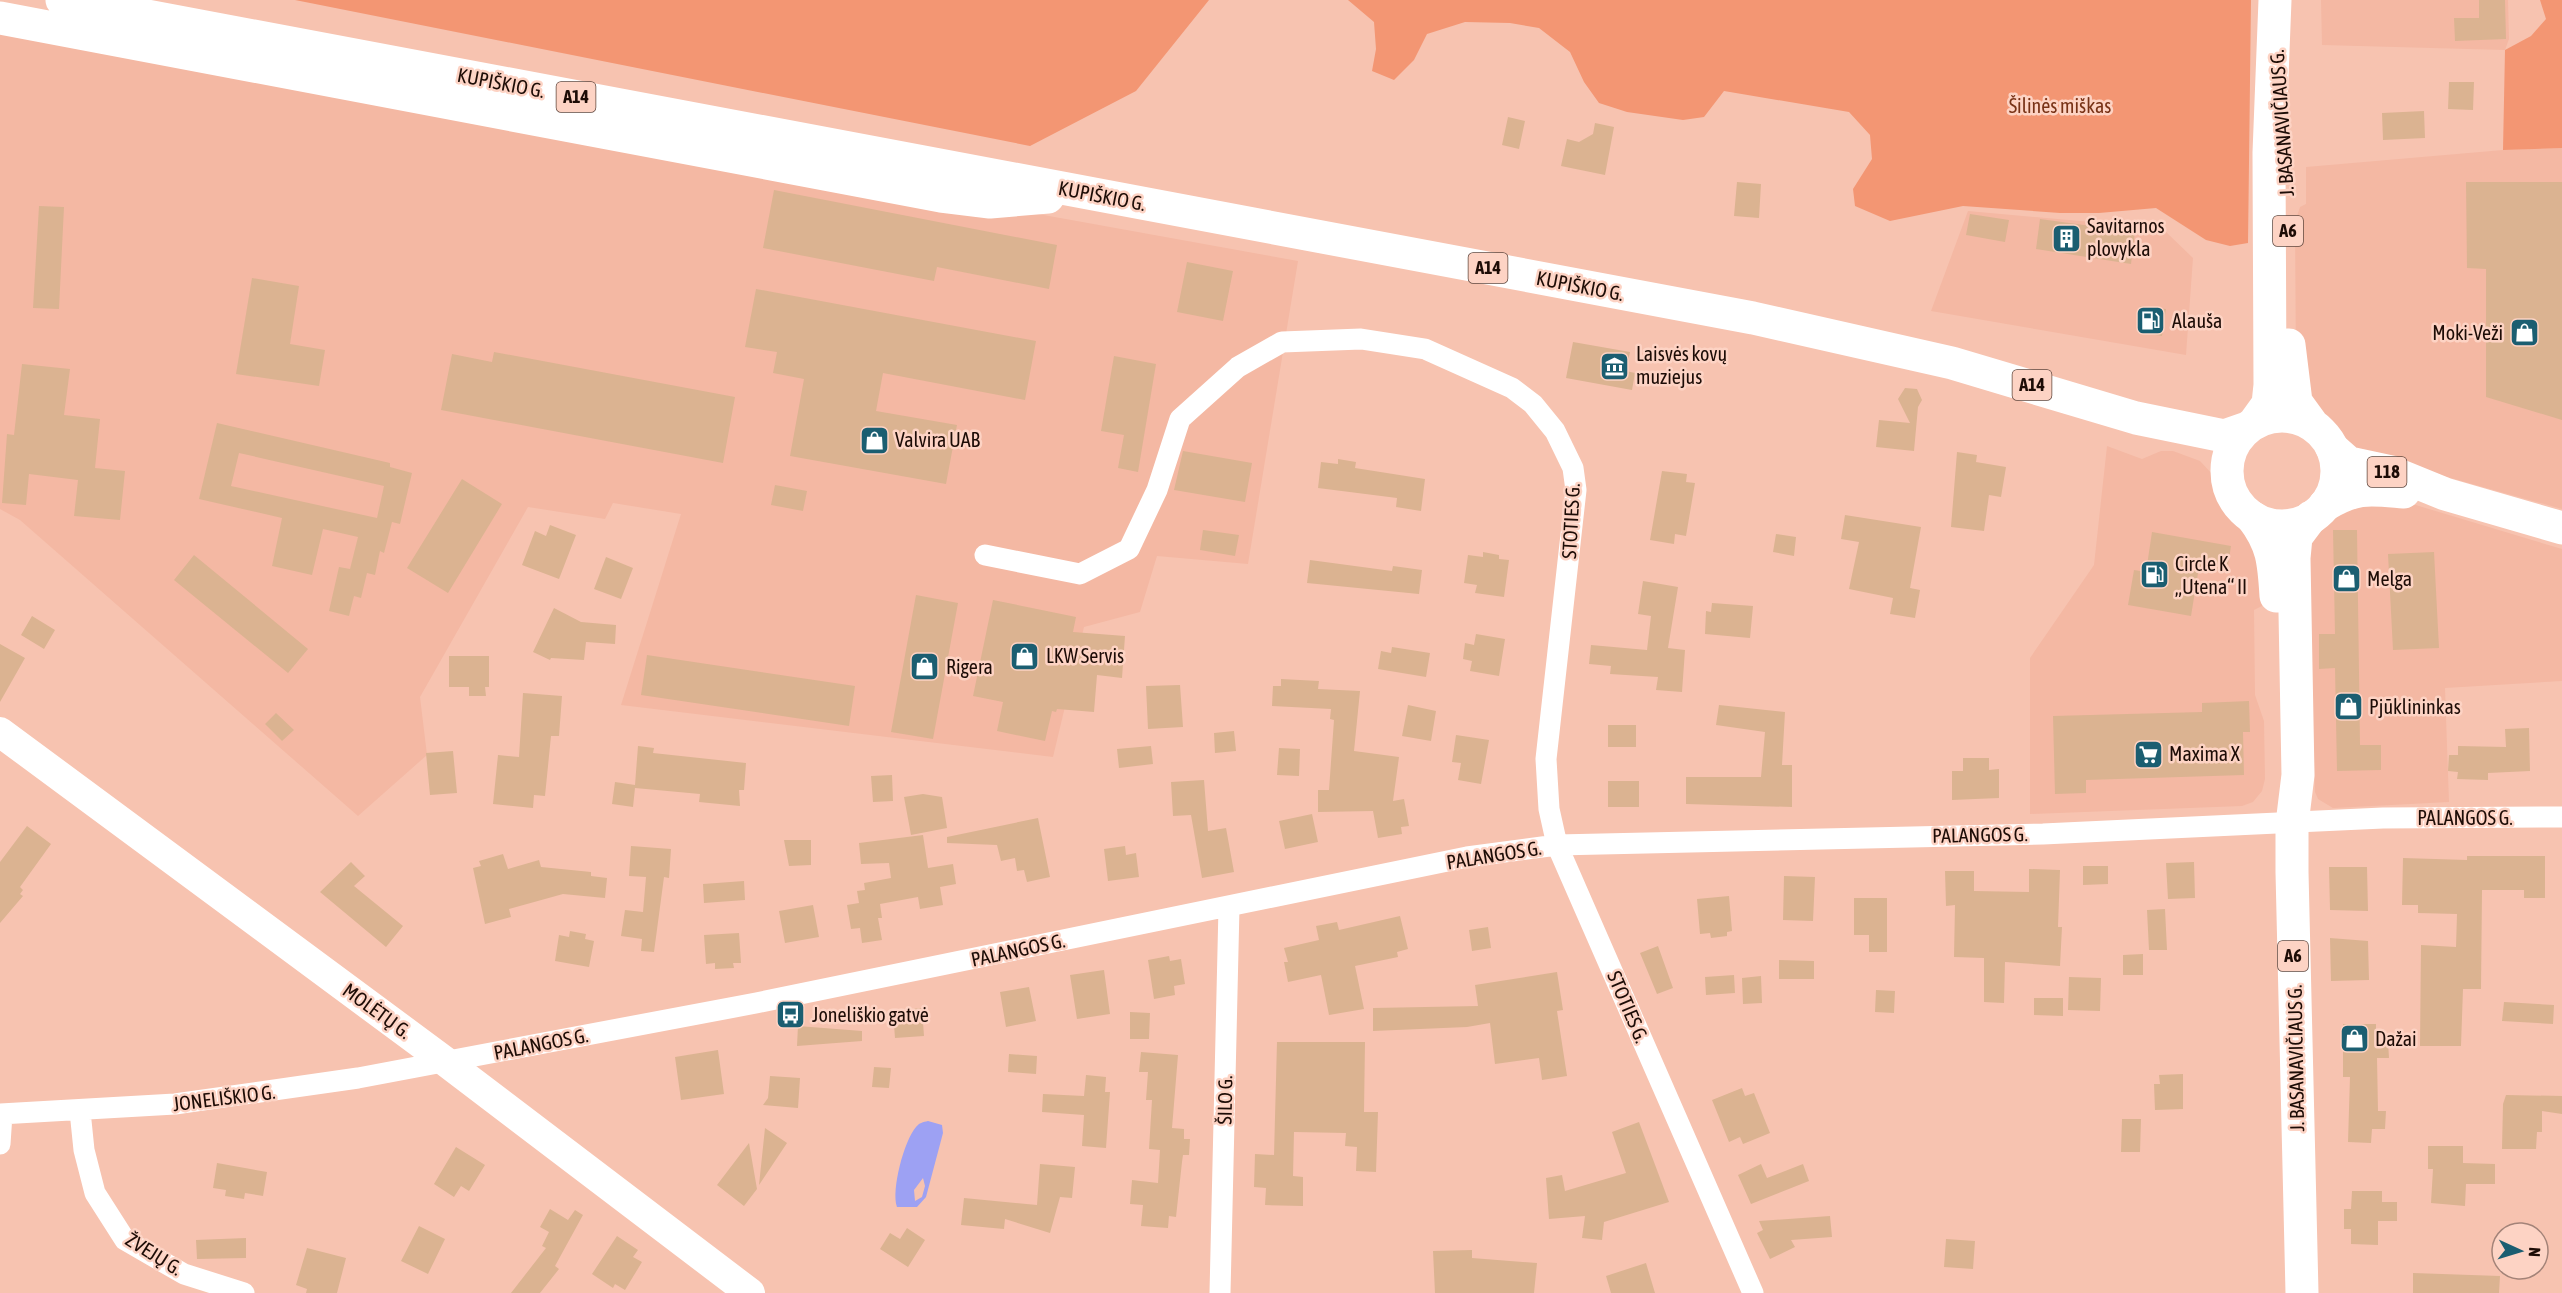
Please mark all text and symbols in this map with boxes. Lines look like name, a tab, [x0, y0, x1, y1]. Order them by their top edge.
street label: J. BASANAVIČIAUS G.	[2265, 49, 2298, 197]
street label: KUPIŠKIO G.	[456, 63, 547, 102]
road number: A14	[556, 82, 596, 112]
park label: Šilinės miškas	[2009, 94, 2111, 117]
street label: KUPIŠKIO G.	[1057, 176, 1148, 215]
place label: Savitarnos plovykla	[2087, 214, 2165, 260]
road number: A6	[2273, 216, 2303, 246]
building icon: Savitarnos plovykla	[2050, 222, 2082, 254]
road number: A14	[1468, 253, 1508, 283]
street label: KUPIŠKIO G.	[1535, 266, 1626, 305]
fuel station icon: Alauša	[2135, 305, 2167, 337]
place label: Alauša	[2172, 309, 2222, 332]
shop icon: Moki-Veži	[2508, 317, 2540, 349]
place label: Moki-Veži	[2432, 321, 2503, 344]
place label: Laisvės kovų muziejus	[1636, 342, 1727, 388]
museum icon: Laisvės kovų muziejus	[1599, 350, 1631, 382]
road number: A14	[2012, 370, 2052, 400]
shop icon: Valvira UAB	[858, 424, 890, 456]
place label: Valvira UAB	[895, 428, 981, 451]
road number: 118	[2368, 457, 2406, 487]
street label: STOTIES G.	[1557, 483, 1584, 559]
place label: Circle K „Utena“ II	[2175, 552, 2247, 598]
fuel station icon: Circle K „Utena“ II	[2138, 559, 2170, 591]
shop icon: Melga	[2330, 563, 2362, 595]
place label: Melga	[2367, 567, 2412, 590]
shop icon: LKW Servis	[1009, 640, 1041, 672]
place label: LKW Servis	[1046, 644, 1124, 667]
shop icon: Rigera	[909, 651, 941, 683]
place label: Rigera	[946, 655, 993, 678]
shop icon: Pjūklininkas	[2332, 691, 2364, 723]
place label: Pjūklininkas	[2369, 695, 2461, 718]
supermarket icon: Maxima X	[2132, 738, 2164, 770]
place label: Maxima X	[2169, 742, 2240, 765]
street label: PALANGOS G.	[2417, 806, 2513, 829]
street label: PALANGOS G.	[1932, 822, 2028, 847]
street label: PALANGOS G.	[1445, 836, 1543, 873]
street label: PALANGOS G.	[969, 928, 1067, 971]
road number: A6	[2278, 941, 2308, 971]
street label: STOTIES G.	[1603, 967, 1654, 1046]
street label: MOLĖTŲ G.	[339, 978, 416, 1043]
street label: J. BASANAVIČIAUS G.	[2283, 984, 2308, 1132]
bus stop icon: Joneliškio gatvė	[775, 999, 807, 1031]
place label: Joneliškio gatvė	[812, 1003, 929, 1026]
street label: PALANGOS G.	[492, 1023, 590, 1064]
shop icon: Dažai	[2338, 1023, 2370, 1055]
place label: Dažai	[2375, 1027, 2417, 1050]
street label: ŠILO G.	[1213, 1075, 1236, 1125]
street label: JONELIŠKIO G.	[171, 1080, 277, 1115]
north arrow	[2490, 1221, 2550, 1281]
street label: ŽVEJŲ G.	[122, 1227, 187, 1280]
text: N	[2526, 1247, 2544, 1257]

